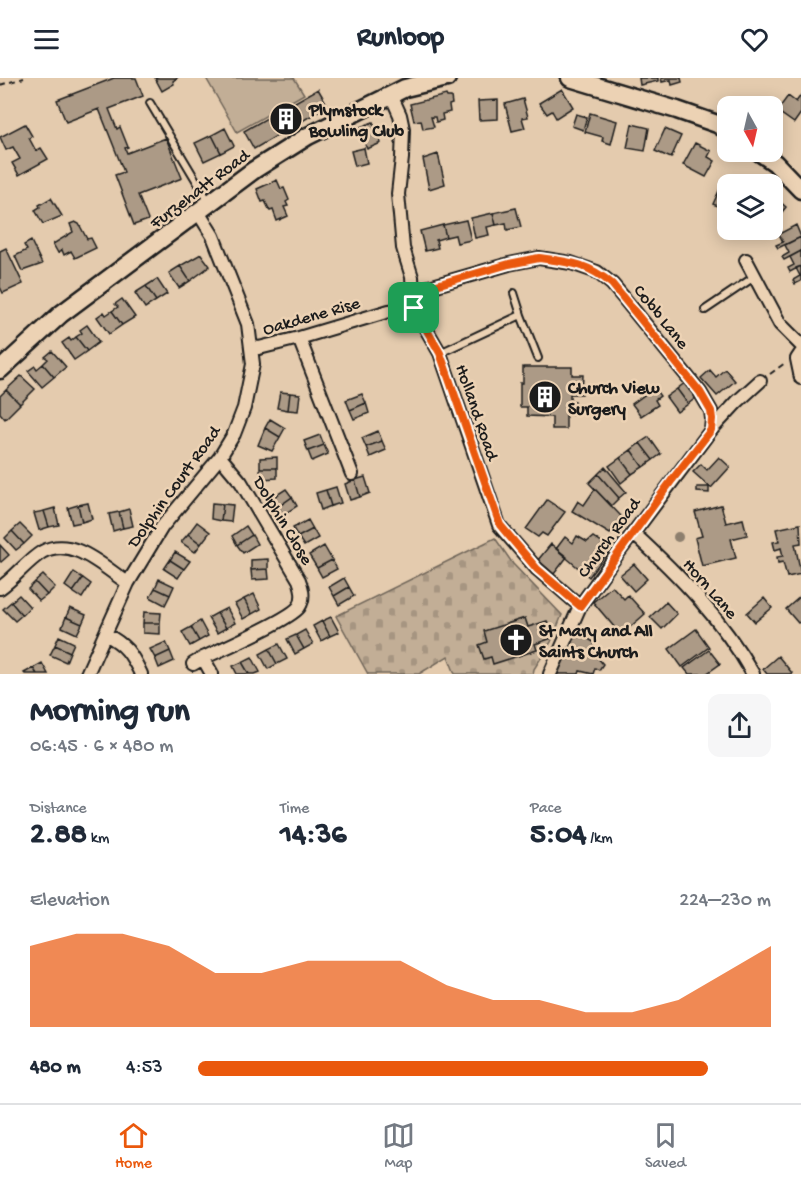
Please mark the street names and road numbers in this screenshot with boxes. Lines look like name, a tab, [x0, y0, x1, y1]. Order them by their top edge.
street label: Furzehatt Road	[146, 145, 256, 235]
street label: Cobb Lane	[628, 281, 693, 355]
street label: Oakdene Rise	[261, 293, 363, 341]
street label: Holland Road	[449, 362, 502, 465]
street label: Dolphin Court Road	[123, 421, 227, 553]
street label: Dolphin Close	[247, 472, 317, 570]
street label: Church Road	[574, 493, 647, 583]
street label: Horn Lane	[677, 555, 742, 625]

